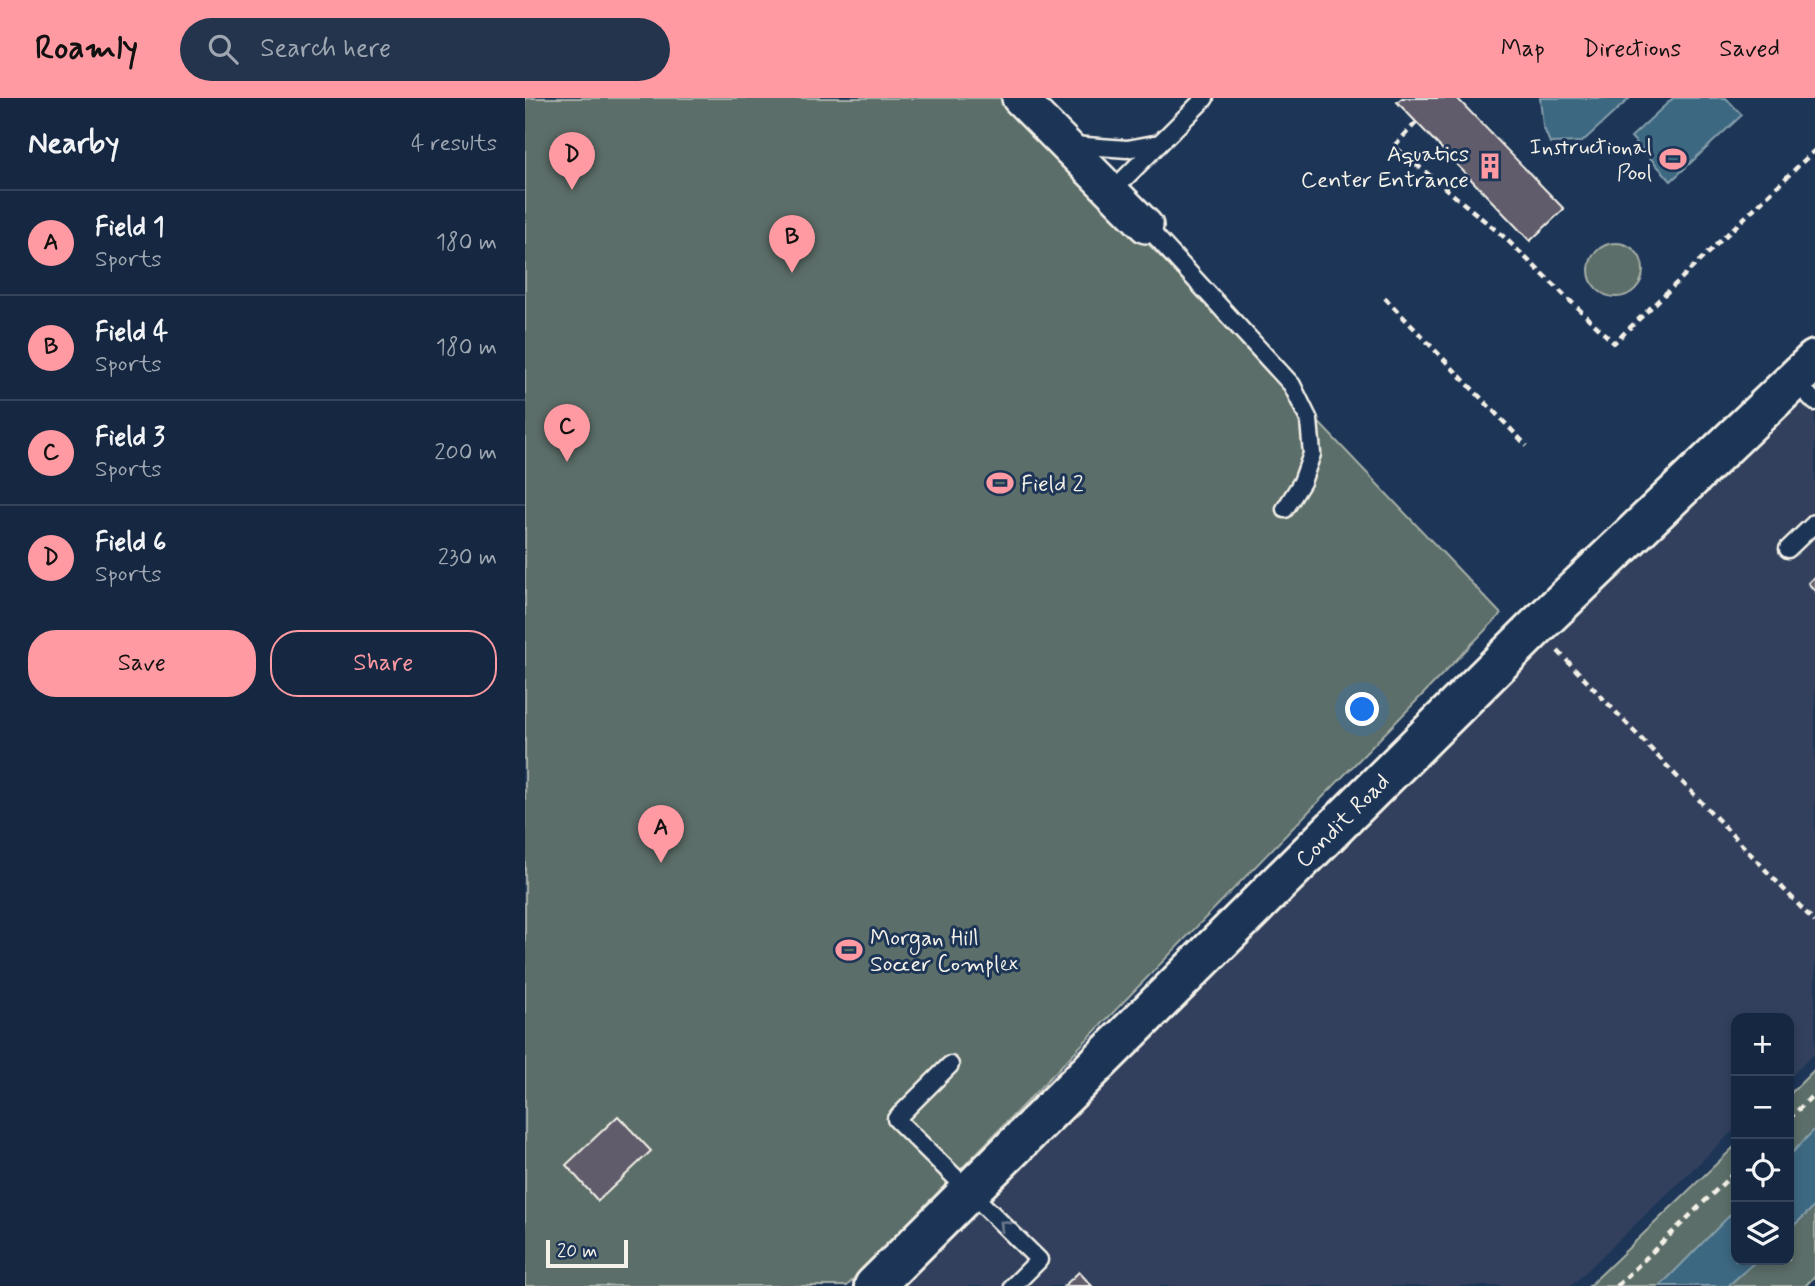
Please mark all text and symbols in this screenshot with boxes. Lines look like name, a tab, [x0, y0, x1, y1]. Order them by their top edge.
search box	[180, 18, 670, 81]
text: Roamly	[35, 27, 138, 71]
icon: search	[204, 30, 242, 68]
text: Search here	[260, 32, 391, 66]
text: Map	[1501, 34, 1545, 65]
text: Directions	[1583, 34, 1681, 65]
text: Saved	[1719, 34, 1780, 65]
text: Nearby	[28, 124, 119, 163]
text: 4 results	[411, 129, 497, 159]
pin: D	[549, 132, 595, 190]
place label: Instructional Pool	[1530, 133, 1652, 189]
place label: Aquatics Center Entrance	[1301, 140, 1469, 196]
sports icon: Instructional Pool	[1658, 144, 1688, 174]
building icon: Aquatics Center Entrance	[1475, 151, 1505, 181]
text: Field 1	[95, 211, 165, 245]
pin: B	[769, 215, 815, 273]
text: A	[43, 228, 59, 258]
text: 180 m	[436, 228, 497, 258]
text: Sports	[95, 245, 162, 275]
text: Field 4	[95, 316, 168, 350]
text: B	[44, 333, 58, 363]
text: 180 m	[436, 333, 497, 363]
text: Sports	[95, 350, 162, 380]
pin: C	[544, 404, 590, 462]
text: Field 3	[95, 421, 165, 455]
text: C	[43, 438, 59, 468]
text: 200 m	[434, 438, 497, 468]
text: Sports	[95, 455, 162, 485]
sports icon: Field 2	[985, 468, 1015, 498]
place label: Field 2	[1021, 470, 1084, 500]
text: Field 6	[95, 526, 166, 560]
text: D	[43, 543, 59, 573]
text: 230 m	[438, 543, 497, 573]
text: Sports	[95, 560, 162, 590]
button: Save	[28, 630, 256, 697]
button: Share	[270, 630, 497, 697]
your location	[1345, 692, 1379, 726]
street label: Condit Road	[1290, 768, 1397, 875]
pin: A	[638, 805, 684, 863]
place label: Morgan Hill Soccer Complex	[870, 924, 1019, 980]
sports icon: Morgan Hill Soccer Complex	[834, 935, 864, 965]
map controls	[1731, 1013, 1794, 1265]
button: +	[1731, 1013, 1794, 1076]
button: −	[1731, 1076, 1794, 1139]
button: locate	[1731, 1139, 1794, 1202]
button: layers	[1731, 1202, 1794, 1265]
one-way arrow	[1000, 1221, 1013, 1234]
scale bar	[546, 1237, 628, 1269]
text: 20 m	[557, 1239, 597, 1264]

